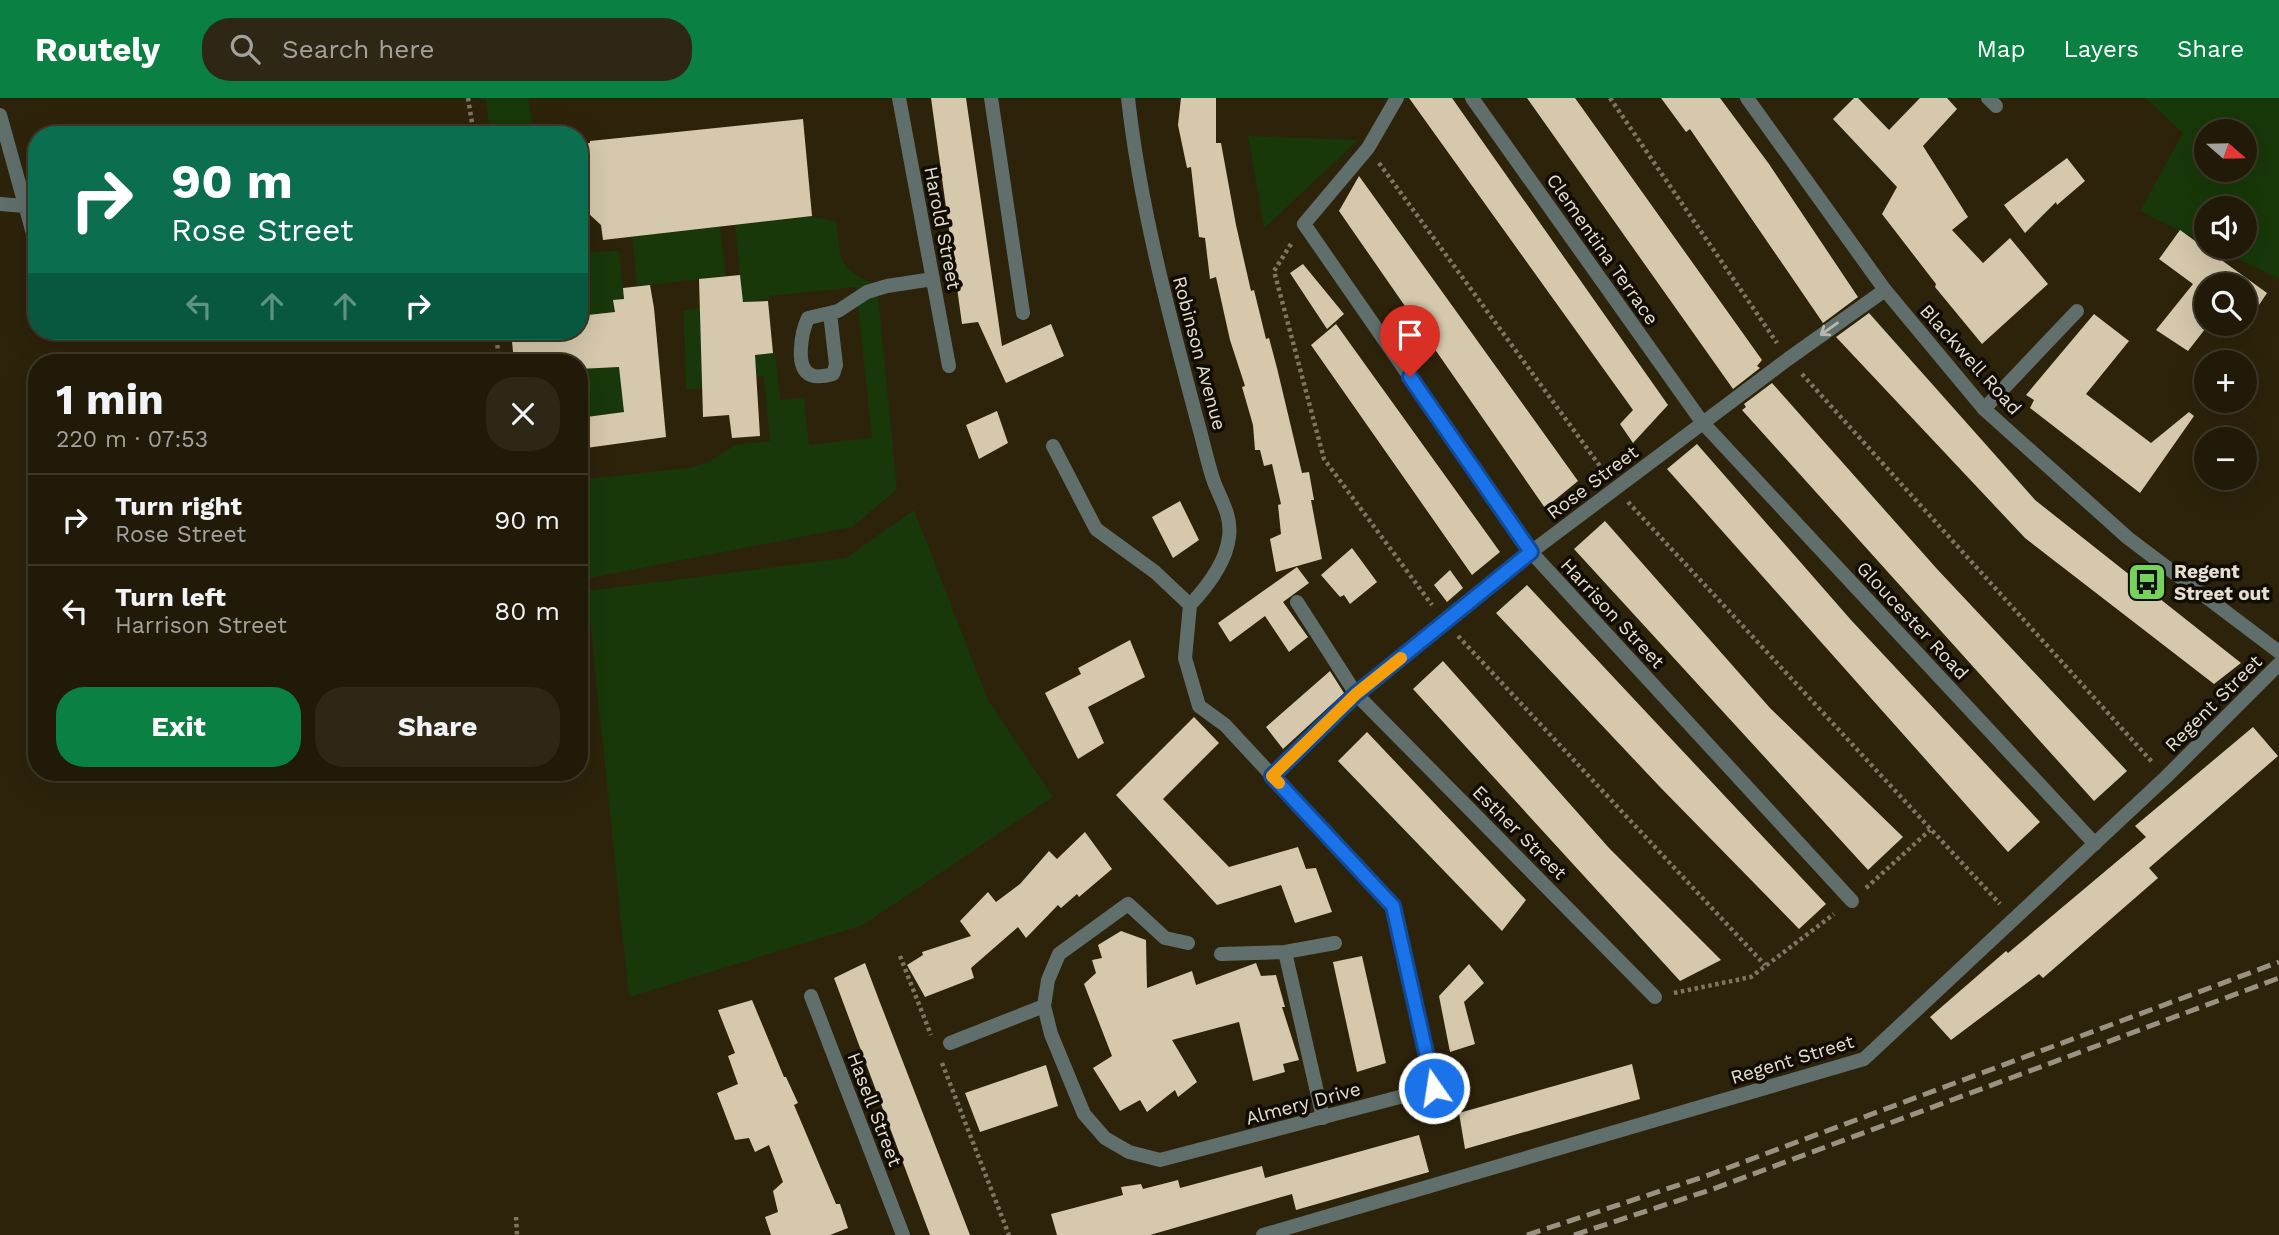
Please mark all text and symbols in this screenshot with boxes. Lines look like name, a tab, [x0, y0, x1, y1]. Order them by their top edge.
search box	[202, 18, 692, 81]
text: Routely	[35, 30, 160, 69]
icon: search	[226, 30, 264, 68]
text: Search here	[282, 34, 434, 64]
text: Map	[1977, 35, 2025, 63]
text: Layers	[2063, 35, 2139, 63]
text: Share	[2177, 35, 2244, 63]
north arrow	[2194, 119, 2258, 182]
map controls	[2194, 119, 2257, 490]
text: 90 m	[171, 152, 293, 210]
icon: right	[56, 154, 147, 245]
street label: Harold Street	[919, 165, 966, 292]
street label: Clementina Terrace	[1542, 169, 1663, 329]
button: sound	[2194, 196, 2257, 259]
text: Rose Street	[171, 211, 354, 249]
button: search	[2194, 273, 2257, 336]
street label: Robinson Avenue	[1168, 274, 1231, 433]
icon: left	[180, 287, 218, 325]
icon: ahead	[253, 287, 291, 325]
icon: ahead	[326, 287, 364, 325]
icon: right	[399, 287, 437, 325]
street label: Blackwell Road	[1915, 299, 2026, 419]
pin	[1380, 305, 1440, 377]
icon: arrive	[1391, 316, 1429, 354]
one-way arrow	[1820, 322, 1839, 336]
button: +	[2194, 350, 2257, 413]
text: 1 min	[56, 375, 164, 424]
button: close	[486, 377, 560, 451]
text: 220 m · 07:53	[56, 426, 208, 453]
button: −	[2194, 427, 2257, 490]
street label: Rose Street	[1542, 441, 1643, 524]
text: Turn right	[115, 491, 242, 521]
icon: right	[56, 501, 94, 539]
text: 90 m	[494, 505, 560, 535]
text: Rose Street	[115, 521, 246, 548]
street label: Harrison Street	[1556, 554, 1669, 673]
street label: Gloucester Road	[1852, 556, 1973, 684]
place label: Regent Street out	[2174, 560, 2270, 605]
bus stop icon: Regent Street out	[2126, 561, 2168, 603]
text: Turn left	[115, 582, 226, 612]
icon: left	[56, 592, 94, 630]
text: 80 m	[494, 596, 560, 626]
text: Harrison Street	[115, 612, 287, 639]
street label: Regent Street	[2160, 650, 2267, 757]
button: Exit	[56, 687, 301, 767]
button: Share	[315, 687, 560, 767]
street label: Esther Street	[1468, 780, 1572, 884]
street label: Regent Street	[1728, 1030, 1857, 1089]
street label: Hasell Street	[842, 1049, 907, 1169]
position arrow	[1397, 1051, 1471, 1125]
street label: Almery Drive	[1243, 1077, 1363, 1130]

